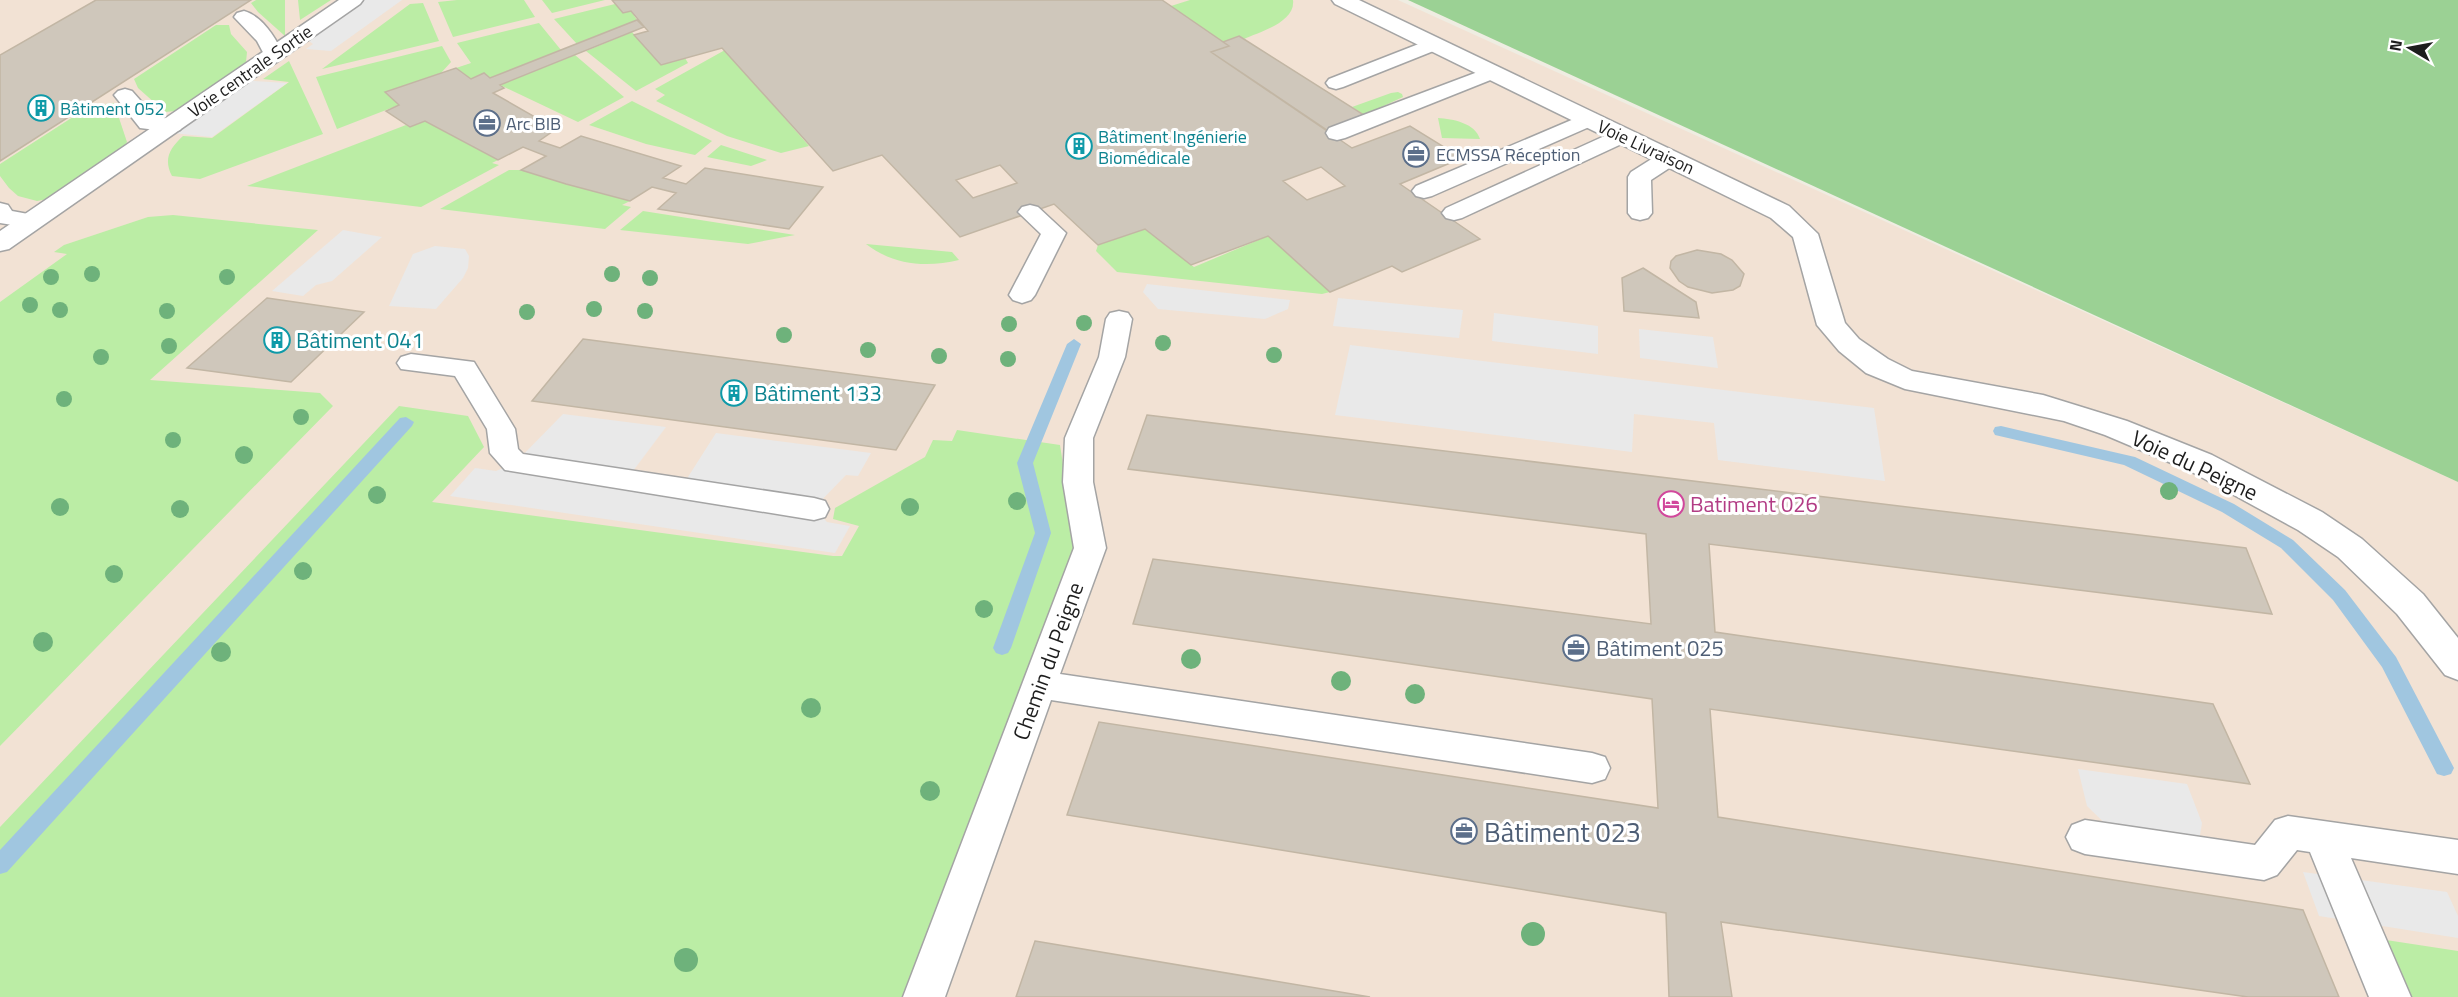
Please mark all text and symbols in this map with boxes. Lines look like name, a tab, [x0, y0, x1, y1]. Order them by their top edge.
street label: Voie centrale Sortie	[182, 18, 318, 124]
north arrow	[2380, 18, 2440, 78]
text: N	[2382, 38, 2408, 53]
building icon: Bâtiment 052	[26, 93, 56, 123]
place label: Bâtiment 052	[60, 95, 165, 122]
office icon: Arc BIB	[472, 108, 502, 138]
place label: Arc BIB	[506, 110, 561, 137]
street label: Voie Livraison	[1593, 113, 1699, 181]
place label: Bâtiment Ingénierie Biomédicale	[1098, 123, 1247, 171]
building icon: Bâtiment Ingénierie Biomédicale	[1064, 131, 1094, 161]
office icon: ECMSSA Réception	[1401, 139, 1431, 169]
place label: ECMSSA Réception	[1436, 141, 1580, 168]
place label: Bâtiment 041	[296, 323, 424, 357]
building icon: Bâtiment 041	[262, 325, 292, 355]
place label: Bâtiment 133	[754, 376, 882, 410]
building icon: Bâtiment 133	[719, 378, 749, 408]
street label: Voie du Peigne	[2126, 421, 2264, 509]
place label: Batiment 026	[1690, 487, 1818, 521]
hotel icon: Batiment 026	[1656, 489, 1686, 519]
street label: Chemin du Peigne	[1004, 577, 1092, 745]
place label: Bâtiment 025	[1596, 631, 1724, 665]
office icon: Bâtiment 025	[1561, 633, 1591, 663]
place label: Bâtiment 023	[1484, 811, 1641, 852]
office icon: Bâtiment 023	[1449, 816, 1479, 846]

